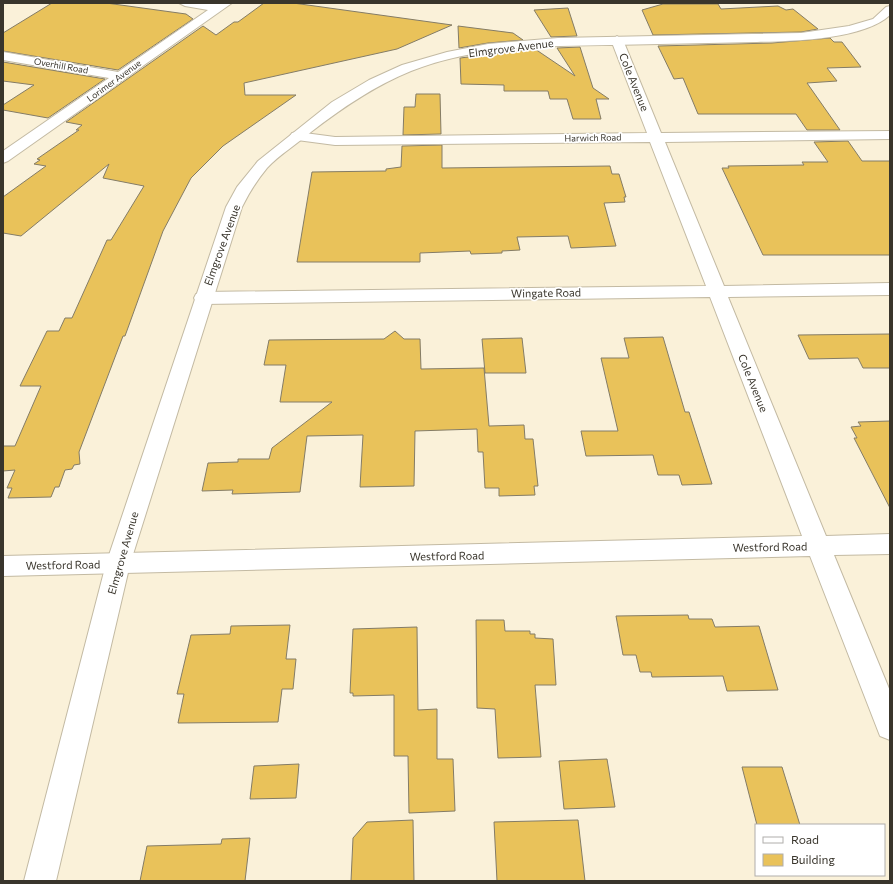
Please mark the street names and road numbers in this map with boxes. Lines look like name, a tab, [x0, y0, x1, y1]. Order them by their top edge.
street label: Elmgrove Avenue	[468, 36, 554, 59]
street label: Cole Avenue	[617, 51, 652, 113]
street label: Overhill Road	[33, 55, 89, 76]
street label: Lorimer Avenue	[84, 57, 143, 104]
street label: Harwich Road	[564, 132, 622, 143]
street label: Elmgrove Avenue	[201, 202, 242, 287]
street label: Wingate Road	[511, 285, 581, 300]
street label: Cole Avenue	[736, 352, 771, 414]
street label: Elmgrove Avenue	[104, 510, 141, 596]
street label: Westford Road	[733, 539, 807, 554]
street label: Westford Road	[410, 548, 484, 563]
street label: Westford Road	[26, 557, 100, 572]

